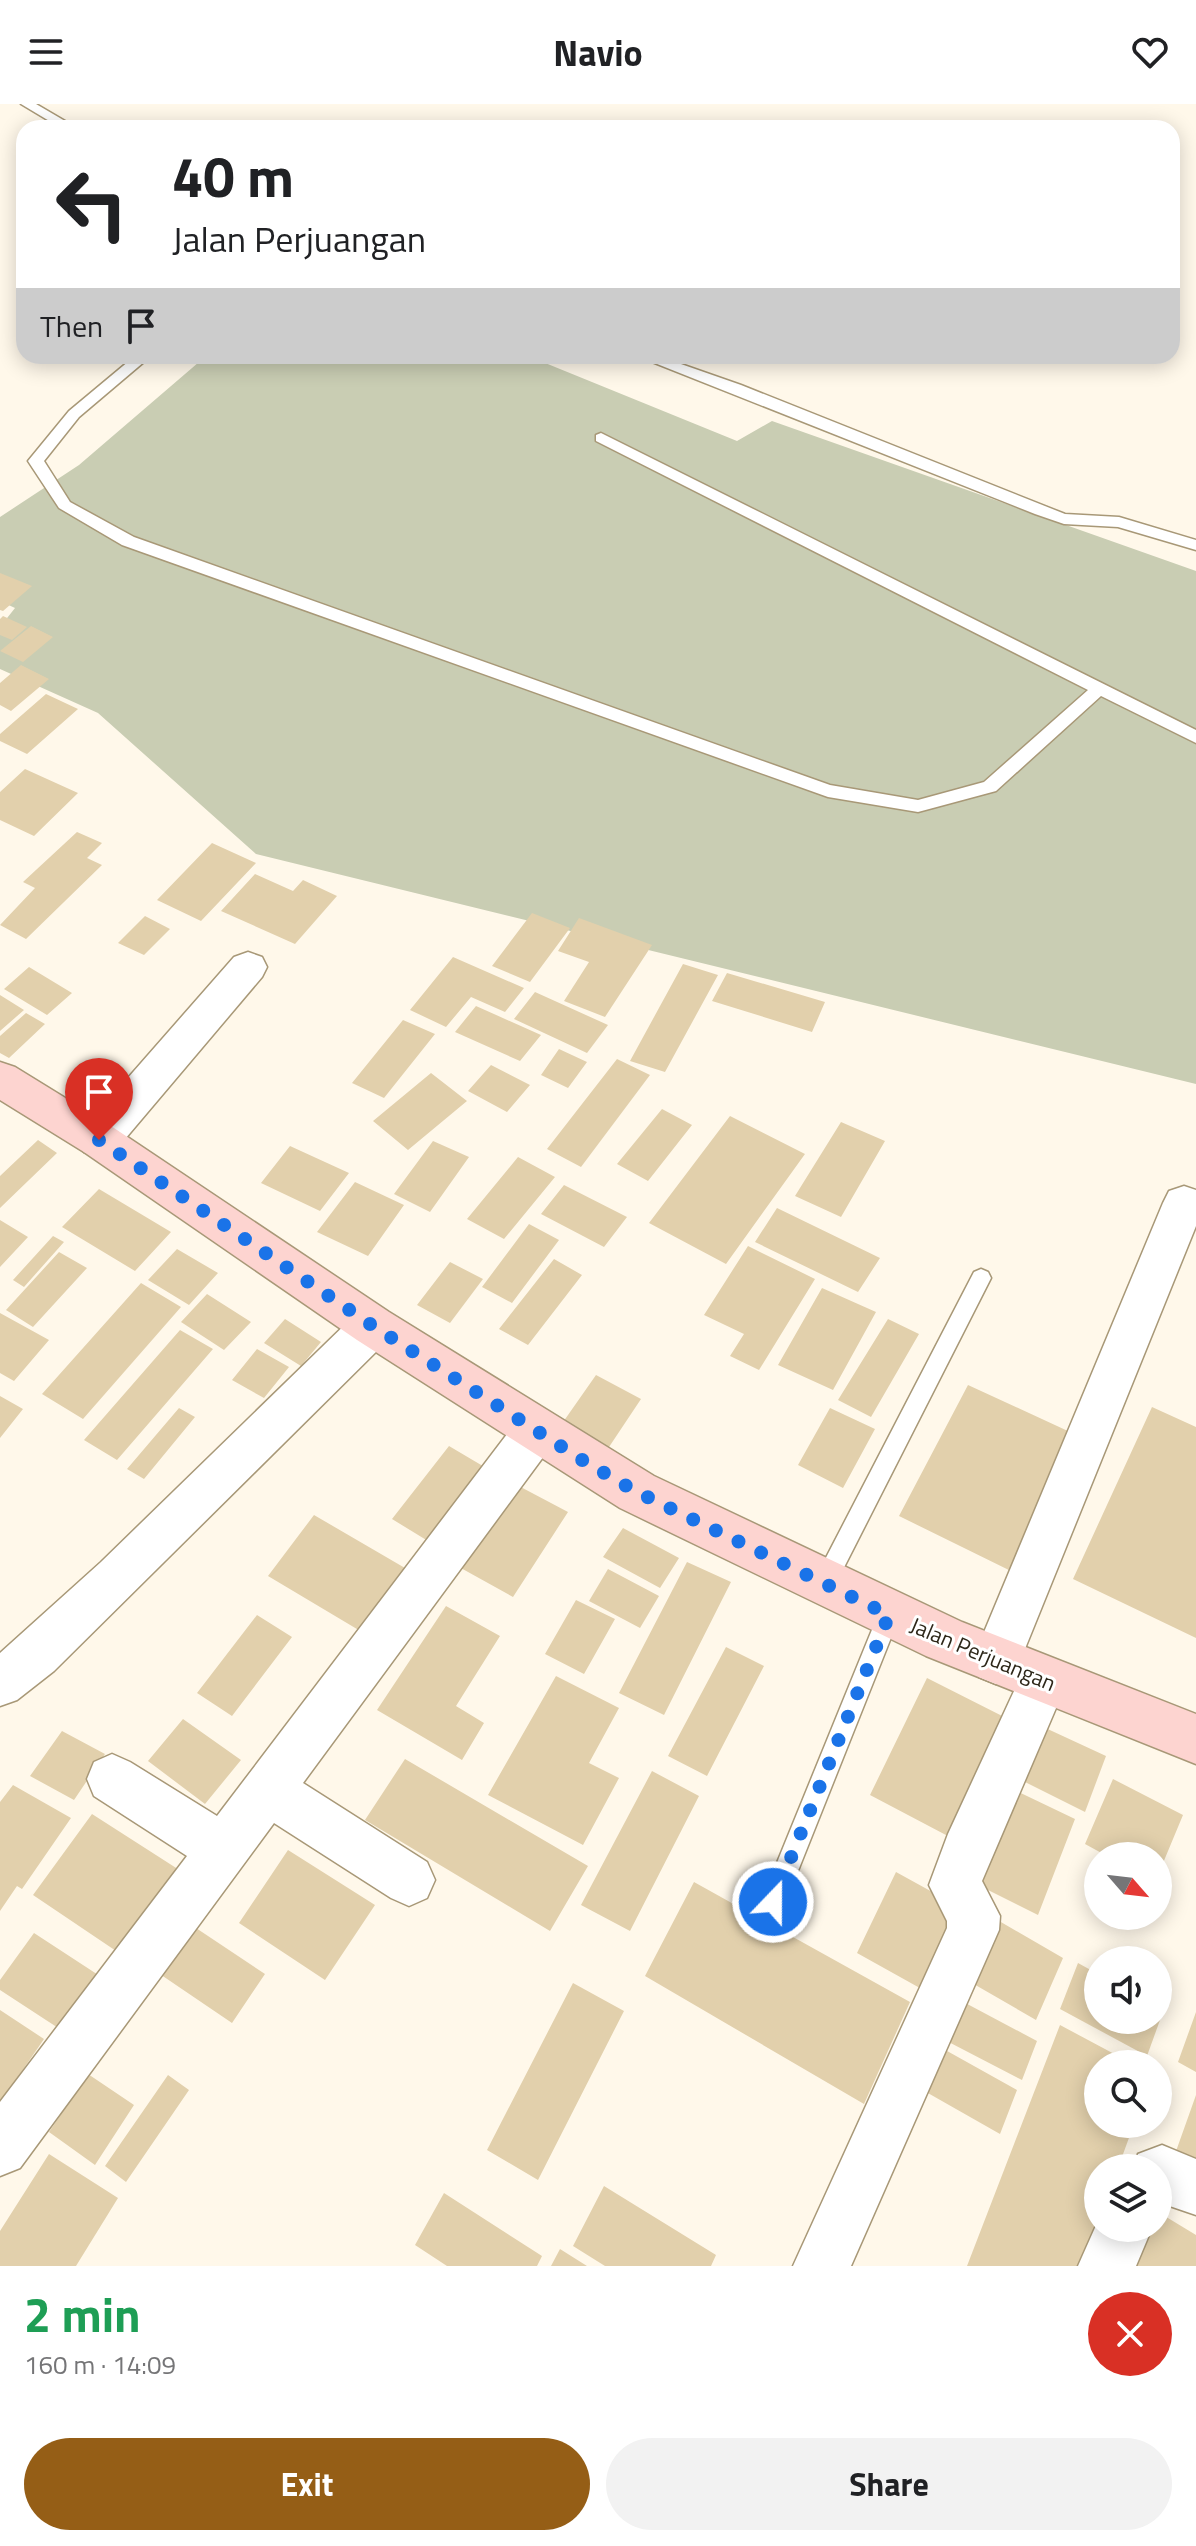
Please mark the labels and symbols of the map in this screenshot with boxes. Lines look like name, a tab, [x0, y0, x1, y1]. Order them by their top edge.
pin	[65, 1058, 133, 1140]
street label: Jalan Perjuangan	[905, 1608, 1061, 1700]
north arrow	[1084, 1842, 1172, 1930]
position arrow	[731, 1860, 815, 1944]

